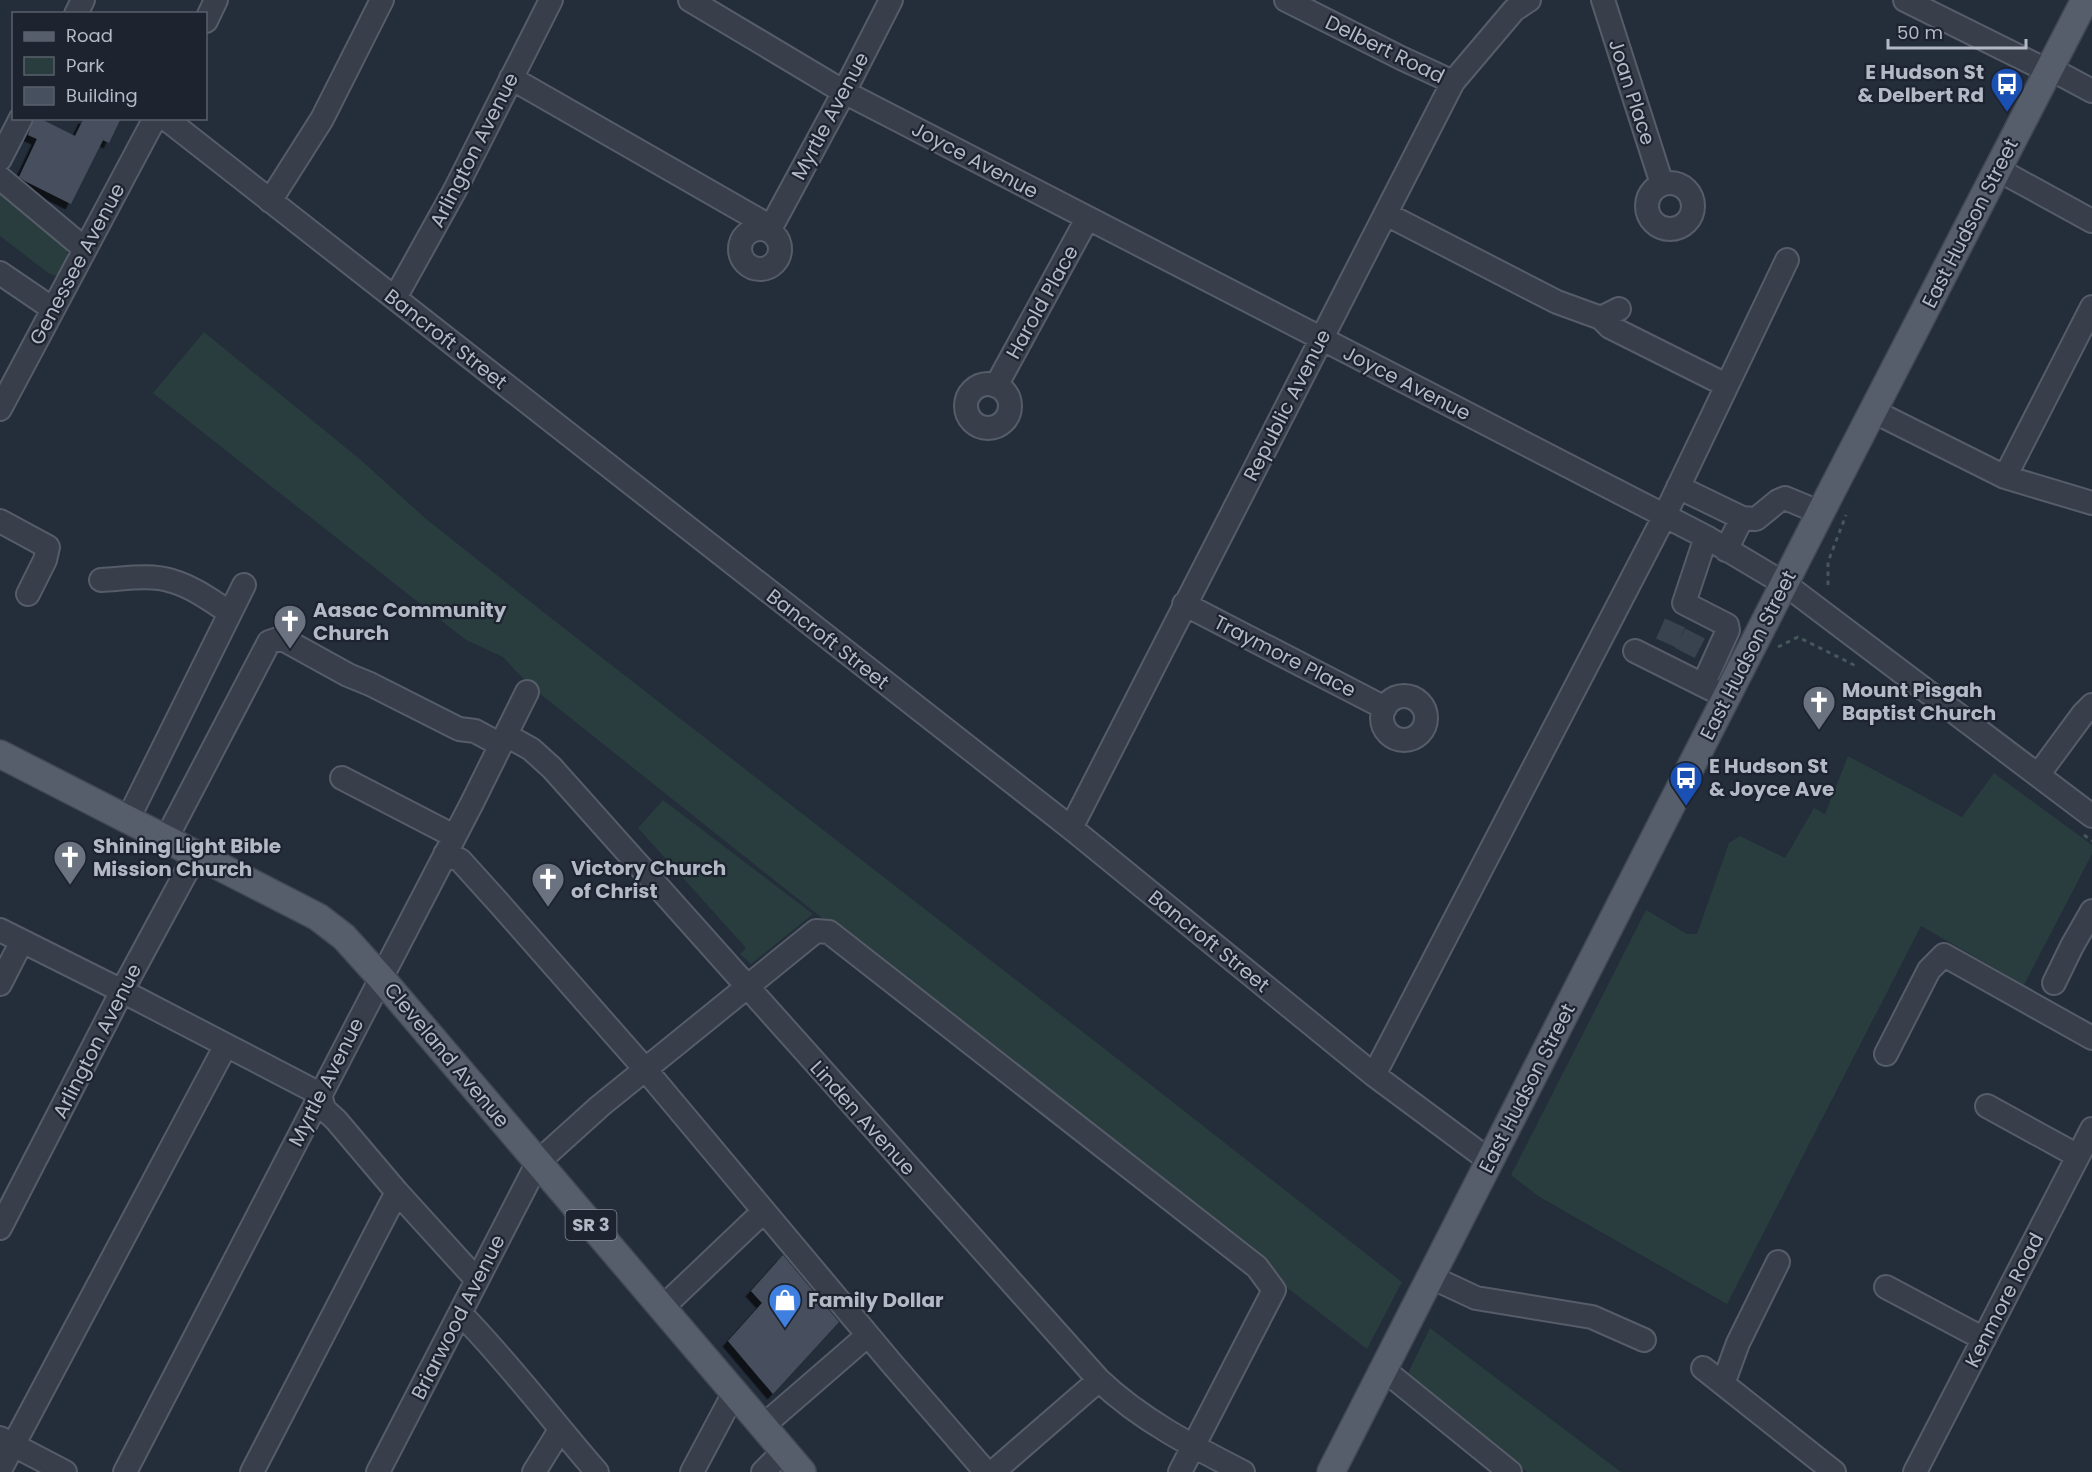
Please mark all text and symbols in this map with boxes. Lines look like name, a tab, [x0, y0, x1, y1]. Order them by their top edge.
street label: Delbert Road	[1321, 8, 1449, 90]
legend	[12, 12, 207, 120]
scale bar	[1888, 12, 2026, 50]
text: 50 m	[1897, 20, 1943, 45]
text: Road	[66, 23, 113, 48]
street label: Joan Place	[1602, 36, 1662, 148]
street label: Myrtle Avenue	[785, 47, 875, 185]
text: Park	[66, 53, 105, 78]
place label: E Hudson St & Delbert Rd	[1858, 58, 1984, 109]
bus stop icon: E Hudson St & Delbert Rd	[1989, 66, 2025, 113]
street label: Arlington Avenue	[423, 68, 525, 232]
text: Building	[66, 83, 138, 108]
street label: Joyce Avenue	[907, 115, 1043, 205]
street label: East Hudson Street	[1915, 133, 2025, 313]
street label: Genessee Avenue	[23, 178, 131, 350]
street label: Harold Place	[999, 240, 1085, 364]
street label: Bancroft Street	[379, 282, 513, 396]
street label: Republic Avenue	[1237, 324, 1337, 486]
street label: Joyce Avenue	[1338, 339, 1476, 427]
street label: East Hudson Street	[1693, 565, 1803, 745]
street label: Bancroft Street	[761, 582, 895, 696]
place label: Aasac Community Church	[313, 596, 507, 647]
church icon: Aasac Community Church	[272, 603, 308, 650]
street label: Traymore Place	[1209, 608, 1361, 704]
place label: Mount Pisgah Baptist Church	[1842, 676, 1996, 727]
church icon: Mount Pisgah Baptist Church	[1801, 684, 1837, 731]
place label: E Hudson St & Joyce Ave	[1709, 752, 1834, 803]
bus stop icon: E Hudson St & Joyce Ave	[1668, 760, 1704, 807]
place label: Shining Light Bible Mission Church	[93, 832, 281, 883]
church icon: Shining Light Bible Mission Church	[52, 839, 88, 886]
place label: Victory Church of Christ	[571, 854, 726, 905]
church icon: Victory Church of Christ	[530, 861, 566, 908]
street label: Bancroft Street	[1142, 883, 1276, 999]
street label: Arlington Avenue	[46, 959, 148, 1123]
street label: Cleveland Avenue	[378, 976, 516, 1134]
street label: East Hudson Street	[1472, 998, 1582, 1178]
street label: Myrtle Avenue	[282, 1013, 370, 1151]
street label: Linden Avenue	[804, 1055, 922, 1181]
road number: SR 3	[566, 1210, 616, 1240]
street label: Kenmore Road	[1958, 1228, 2050, 1372]
street label: Briarwood Avenue	[404, 1230, 512, 1404]
shop icon: Family Dollar	[767, 1282, 803, 1329]
place label: Family Dollar	[808, 1286, 944, 1314]

